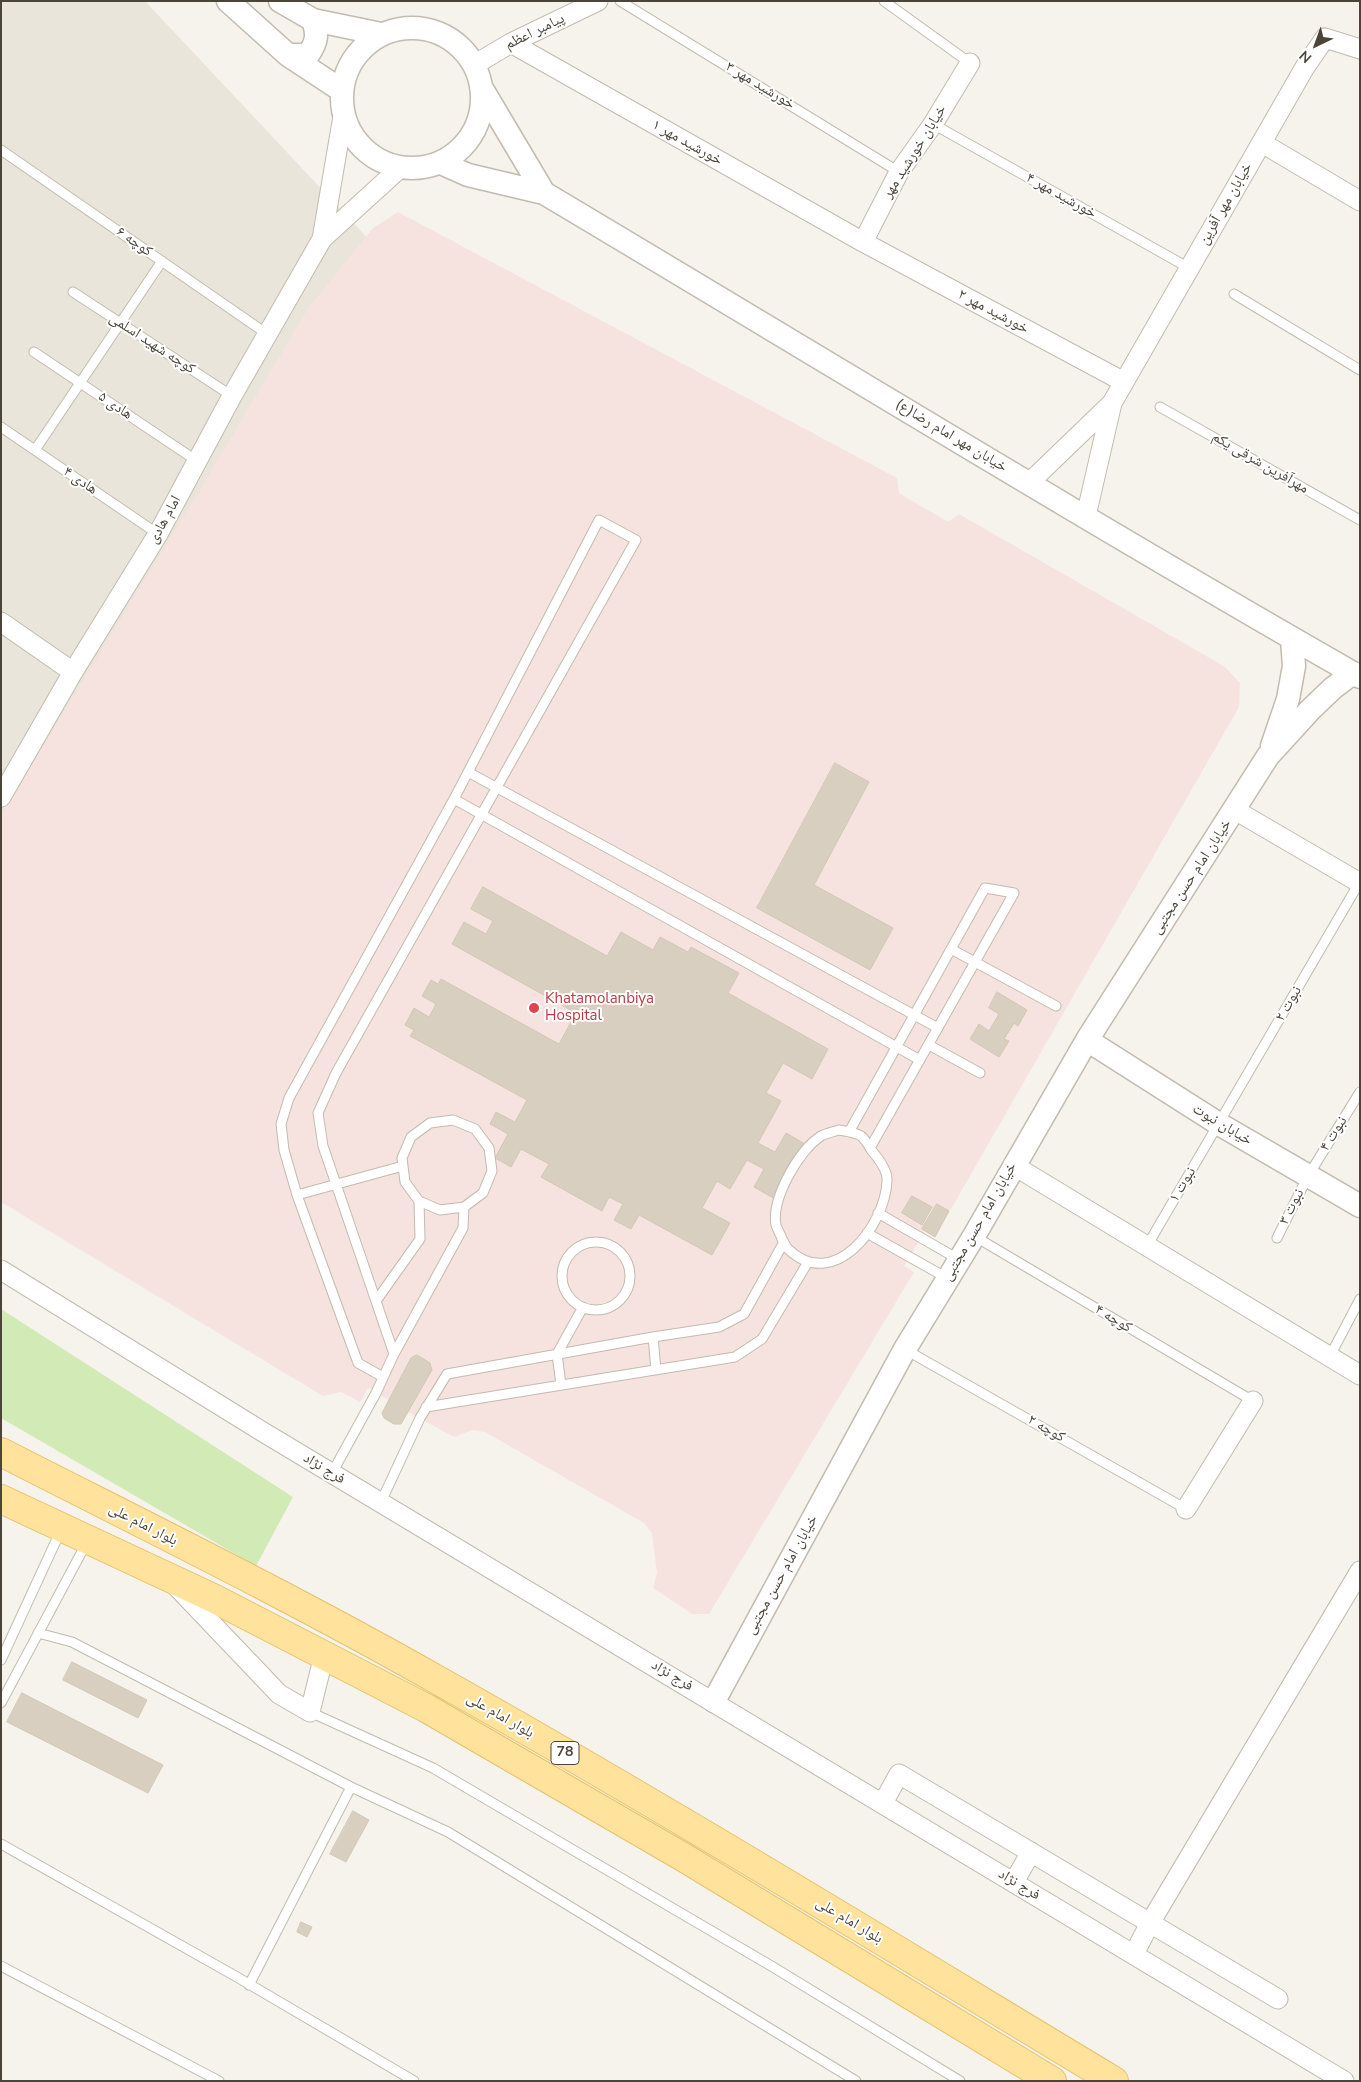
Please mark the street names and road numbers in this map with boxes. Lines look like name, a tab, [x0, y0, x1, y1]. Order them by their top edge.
street label: پیامبر اعظم	[502, 10, 568, 54]
street label: خورشید مهر ۳	[722, 58, 798, 114]
street label: خیابان خورشید مهر	[879, 102, 951, 202]
street label: خورشید مهر ۱	[649, 116, 725, 170]
street label: خیابان مهر آفرین	[1195, 160, 1257, 248]
street label: خورشید مهر ۴	[1023, 169, 1099, 223]
street label: کوچه ۶	[112, 223, 156, 261]
street label: خورشید مهر ۲	[954, 286, 1032, 338]
street label: کوچه شهید اسلمی	[106, 309, 198, 379]
street label: هادی ۵	[94, 388, 136, 424]
street label: خیابان مهر امام رضا(ع)	[892, 396, 1010, 476]
street label: مهرآفرین شرقی یکم	[1208, 428, 1312, 498]
street label: هادی ۴	[59, 463, 101, 499]
street label: امام هادی	[144, 493, 186, 547]
street label: خیابان امام حسن مجتبی	[1148, 816, 1236, 938]
street label: نبوت ۲	[1272, 983, 1306, 1025]
street label: خیابان نبوت	[1189, 1100, 1255, 1150]
street label: نبوت ۴	[1316, 1113, 1352, 1155]
street label: خیابان امام حسن مجتبی	[939, 1160, 1021, 1284]
street label: نبوت ۱	[1166, 1164, 1200, 1206]
street label: نبوت ۳	[1275, 1186, 1309, 1228]
street label: کوچه ۴	[1091, 1301, 1135, 1337]
street label: کوچه ۲	[1024, 1411, 1068, 1447]
street label: فرج نژاد	[300, 1450, 348, 1488]
street label: بلوار امام علی	[106, 1500, 180, 1550]
street label: خیابان امام حسن مجتبی	[742, 1512, 822, 1638]
street label: فرج نژاد	[648, 1657, 696, 1695]
street label: بلوار امام علی	[463, 1689, 537, 1743]
road number: 78	[551, 1742, 579, 1765]
street label: فرج نژاد	[995, 1866, 1043, 1904]
street label: بلوار امام علی	[812, 1894, 886, 1948]

